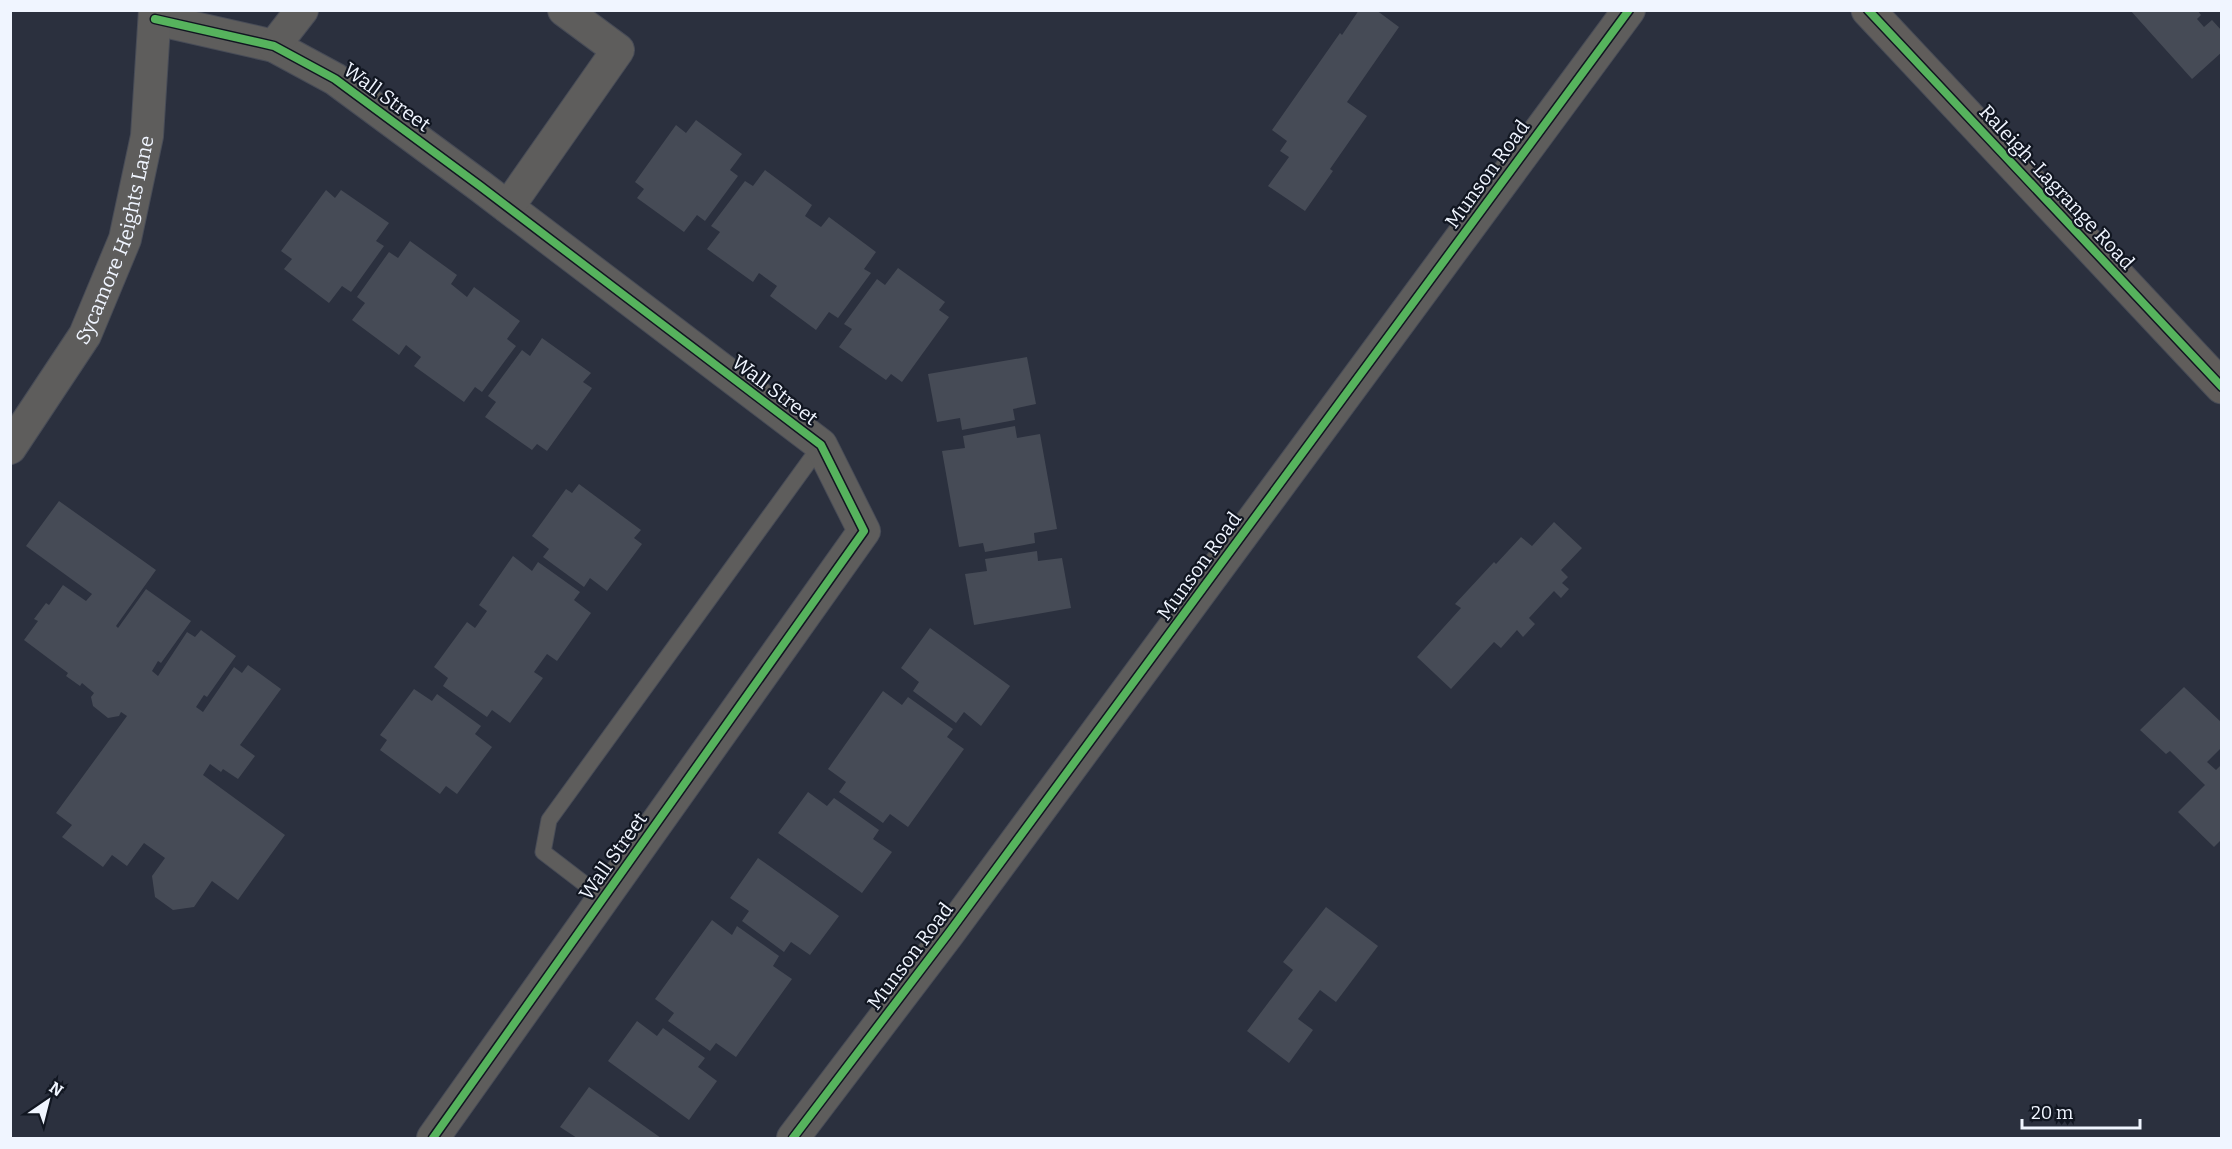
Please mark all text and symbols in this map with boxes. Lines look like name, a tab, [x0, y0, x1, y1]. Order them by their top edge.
street label: Wall Street	[339, 57, 435, 137]
street label: Raleigh-Lagrange Road	[1974, 100, 2140, 274]
street label: Munson Road	[1440, 115, 1534, 233]
street label: Sycamore Heights Lane	[70, 133, 159, 349]
street label: Wall Street	[727, 350, 823, 430]
street label: Munson Road	[1152, 507, 1246, 625]
street label: Wall Street	[574, 807, 652, 905]
street label: Munson Road	[862, 898, 958, 1014]
north arrow	[18, 1071, 78, 1131]
text: N	[46, 1078, 67, 1100]
scale bar	[2022, 1092, 2140, 1130]
text: 20 m	[2031, 1102, 2073, 1124]

